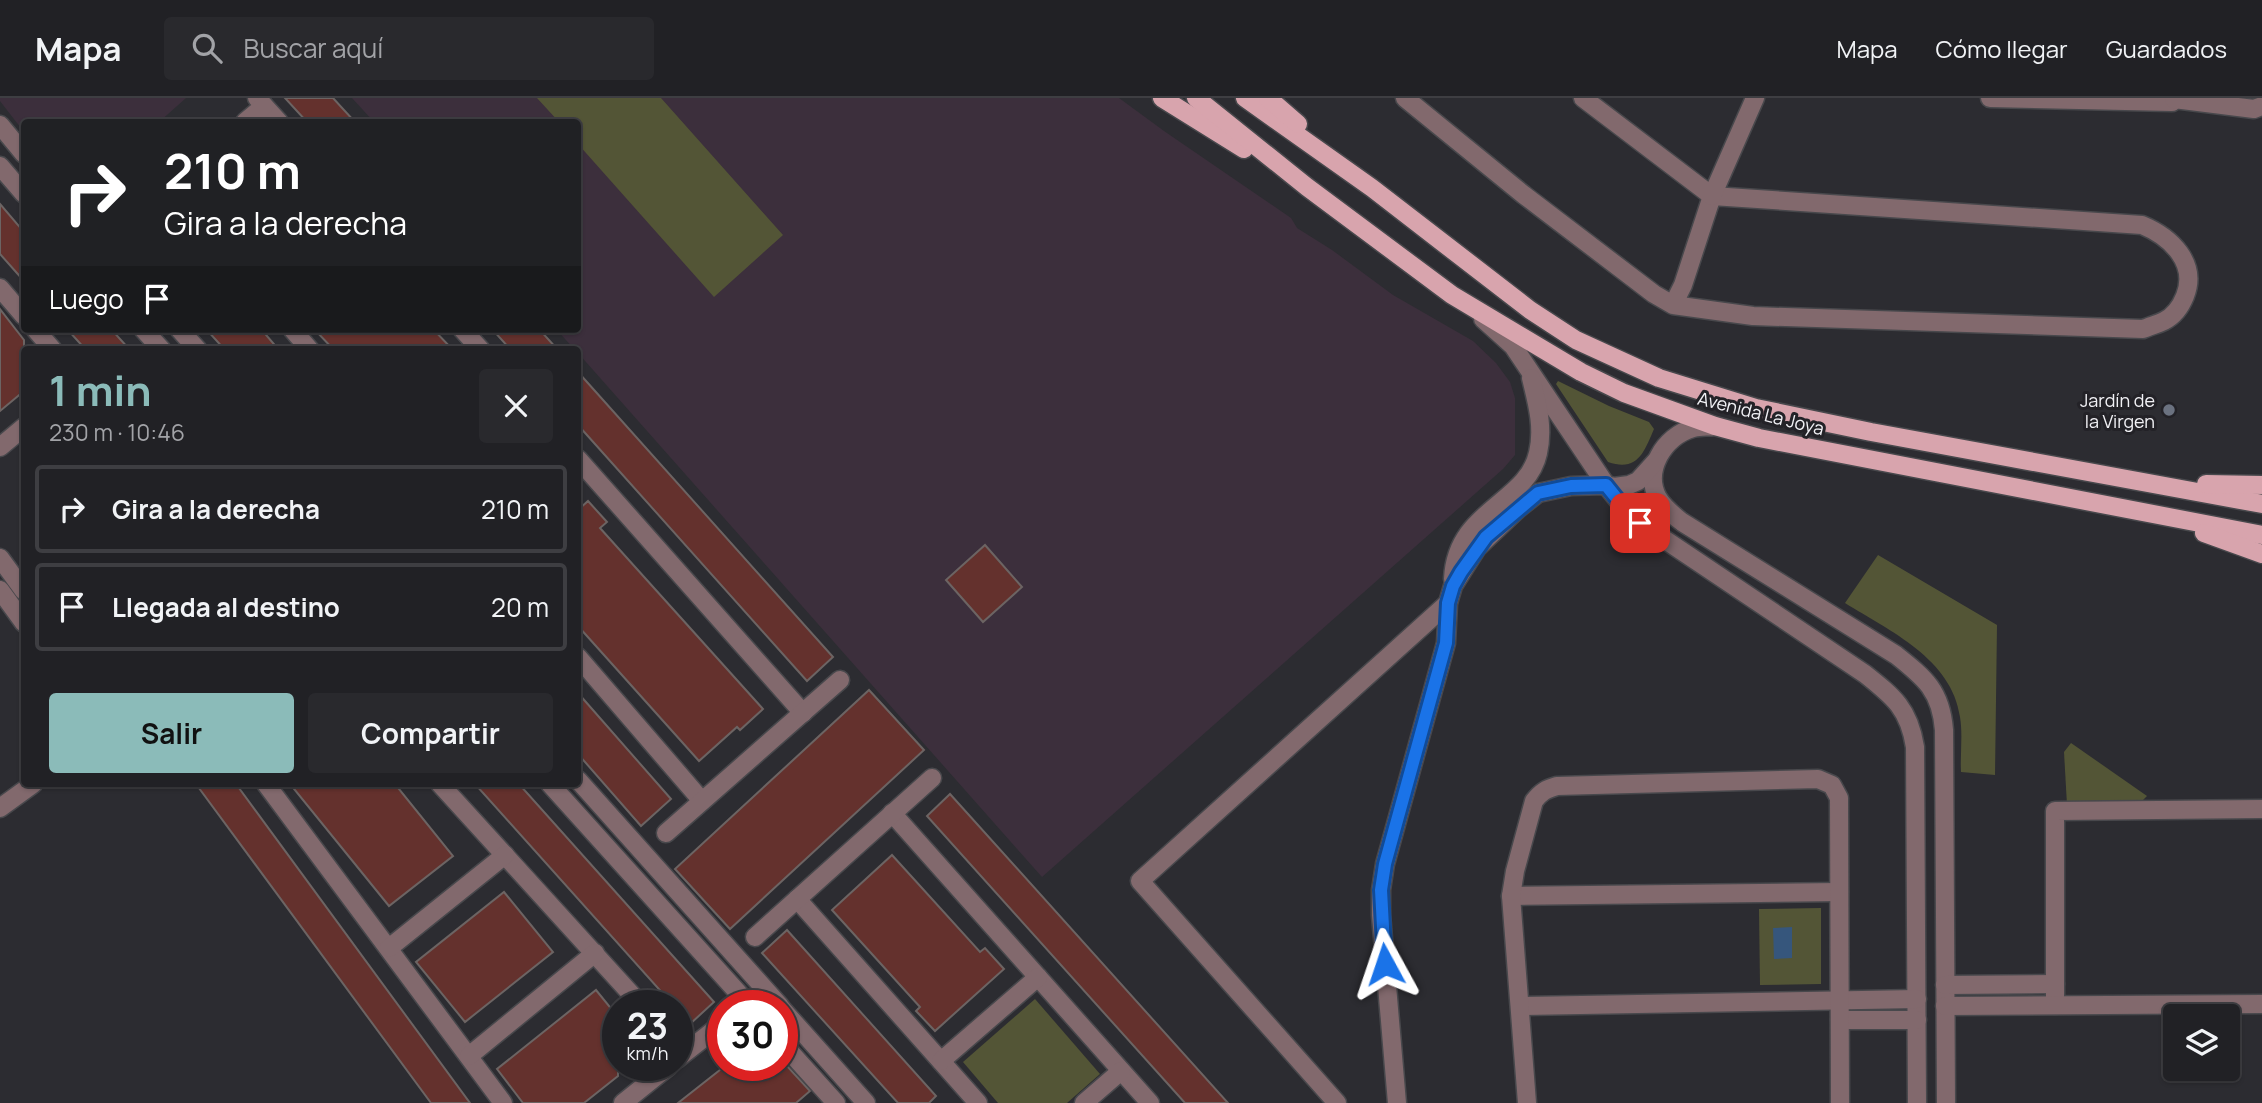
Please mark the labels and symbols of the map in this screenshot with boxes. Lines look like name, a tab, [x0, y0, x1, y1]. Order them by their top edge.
street label: Avenida La Joya	[1695, 386, 1827, 440]
place label: Jardín de la Virgen	[2080, 388, 2155, 433]
marker: Jardín de la Virgen	[2161, 402, 2177, 418]
pin	[1610, 493, 1670, 553]
position arrow	[1348, 927, 1422, 1001]
speed limit sign: 30	[707, 990, 798, 1081]

